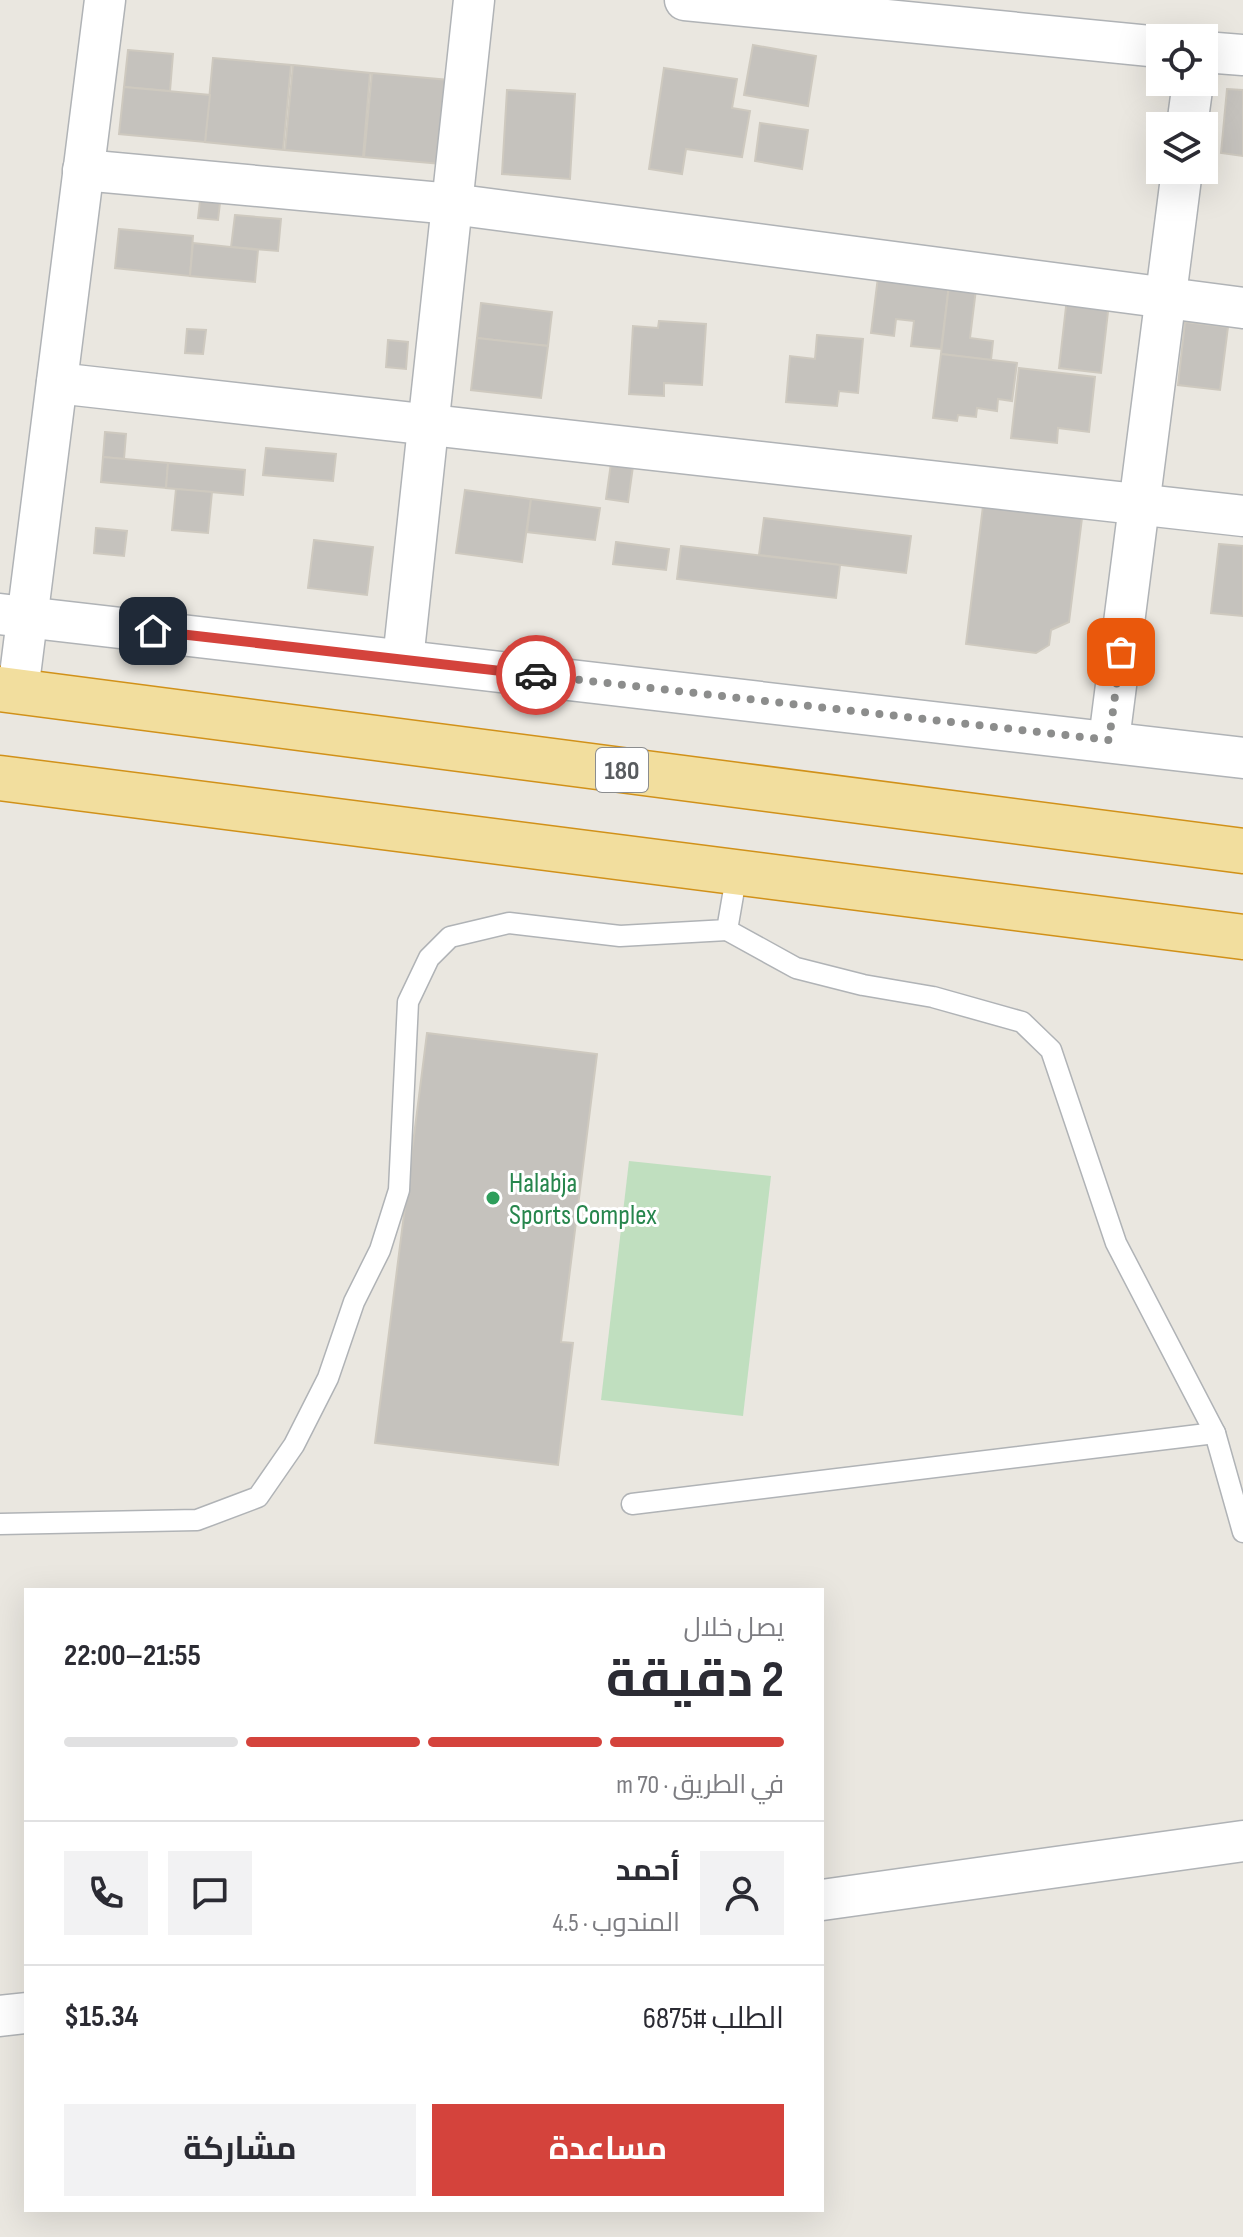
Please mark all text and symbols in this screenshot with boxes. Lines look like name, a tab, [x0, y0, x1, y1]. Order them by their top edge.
map controls	[1146, 24, 1218, 184]
button: locate	[1146, 24, 1218, 96]
button: layers	[1146, 112, 1218, 184]
pin	[119, 597, 187, 665]
icon: home	[131, 609, 175, 653]
pin	[1087, 618, 1155, 686]
icon: bag	[1099, 630, 1143, 674]
courier	[496, 635, 576, 715]
icon: car	[514, 653, 558, 697]
road number: 180	[596, 748, 648, 792]
place label: Halabja Sports Complex	[509, 1167, 657, 1232]
marker: Halabja Sports Complex	[484, 1189, 502, 1207]
text: يصل خلال	[683, 1613, 784, 1644]
text: 21:55–22:00	[64, 1638, 201, 1674]
text: 2 دقيقة	[606, 1649, 784, 1712]
text: في الطريق · 70 m	[616, 1770, 784, 1801]
button: phone	[64, 1851, 148, 1935]
button: chat	[168, 1851, 252, 1935]
button: person	[700, 1851, 784, 1935]
text: أحمد	[616, 1853, 680, 1889]
text: المندوب · 4.5	[553, 1908, 680, 1939]
text: $15.34	[64, 1999, 139, 2035]
text: الطلب #6875	[643, 2001, 784, 2037]
button: مشاركة	[64, 2104, 416, 2196]
button: مساعدة	[432, 2104, 784, 2196]

